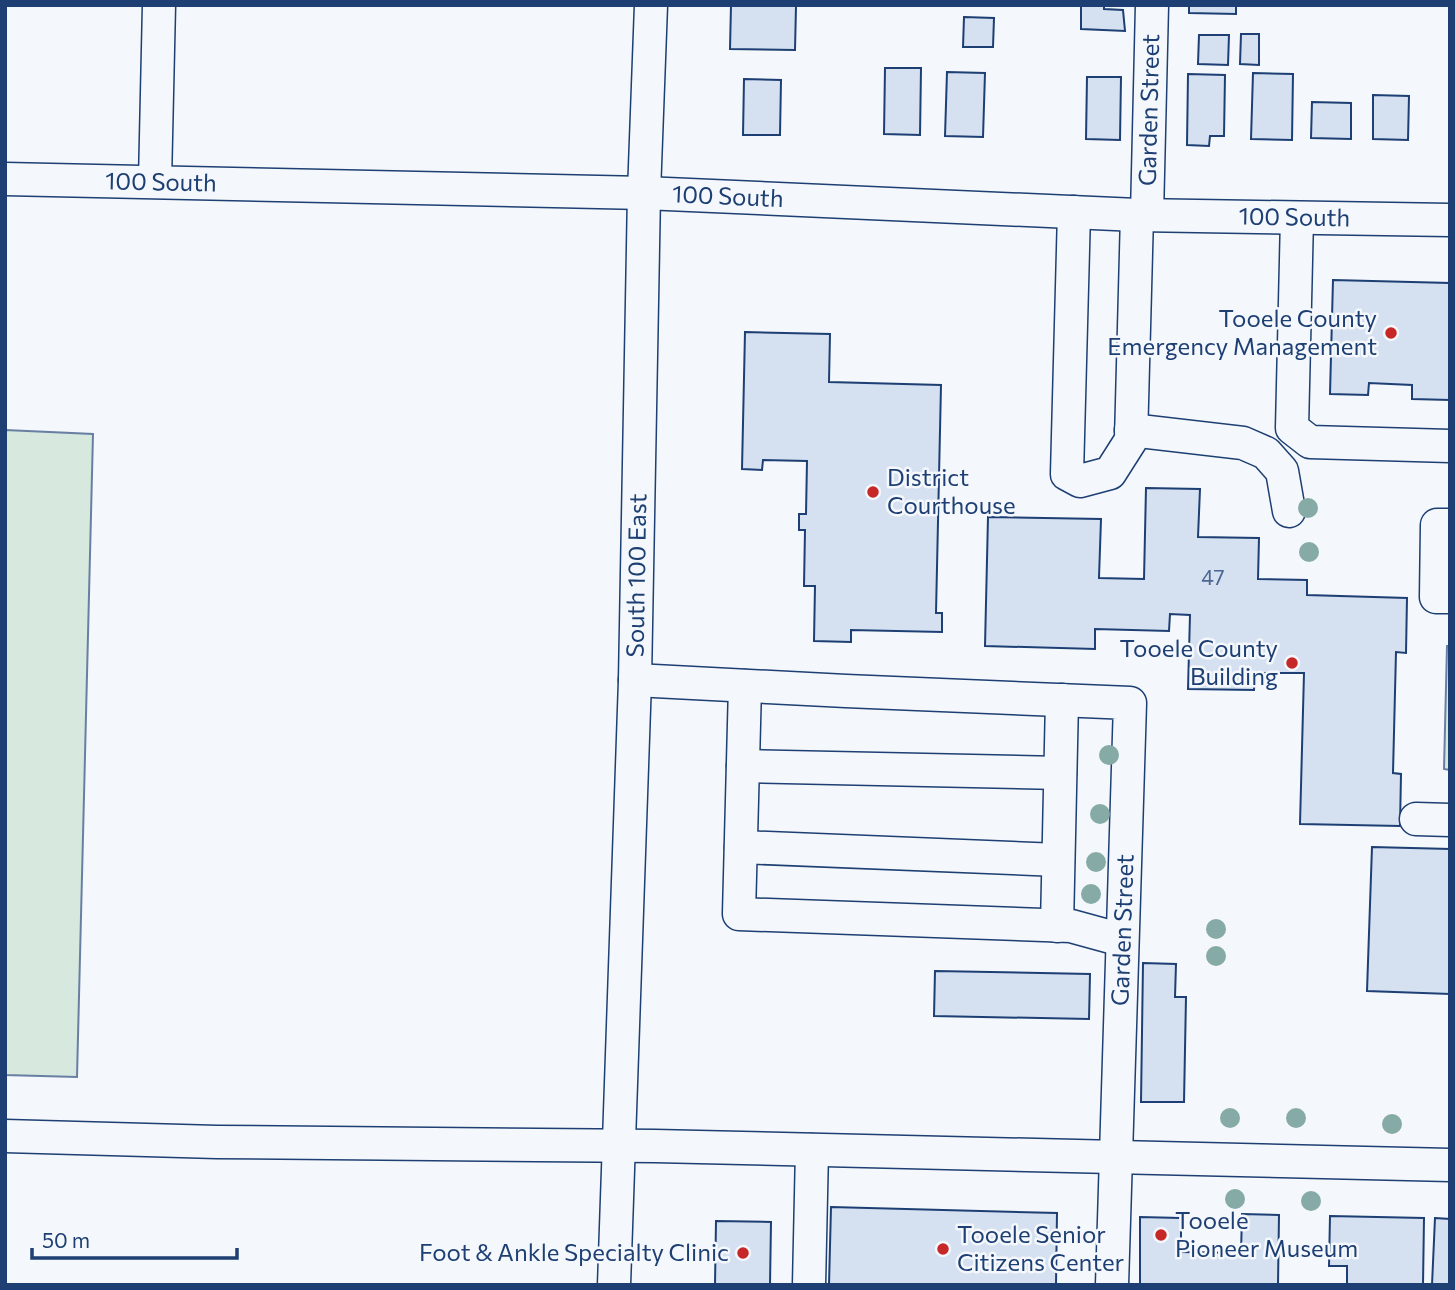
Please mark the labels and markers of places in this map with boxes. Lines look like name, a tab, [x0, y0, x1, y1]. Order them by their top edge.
place label: Tooele County Emergency Management	[1107, 303, 1377, 360]
marker: Tooele County Emergency Management	[1383, 325, 1399, 341]
place label: District Courthouse	[887, 462, 1016, 519]
marker: District Courthouse	[865, 484, 881, 500]
place label: Tooele County Building	[1120, 633, 1278, 690]
marker: Tooele County Building	[1284, 655, 1300, 671]
place label: Tooele Pioneer Museum	[1175, 1205, 1358, 1262]
place label: Tooele Senior Citizens Center	[957, 1219, 1125, 1276]
marker: Tooele Pioneer Museum	[1153, 1227, 1169, 1243]
place label: Foot & Ankle Specialty Clinic	[419, 1237, 729, 1266]
marker: Tooele Senior Citizens Center	[935, 1241, 951, 1257]
marker: Foot & Ankle Specialty Clinic	[735, 1245, 751, 1261]

